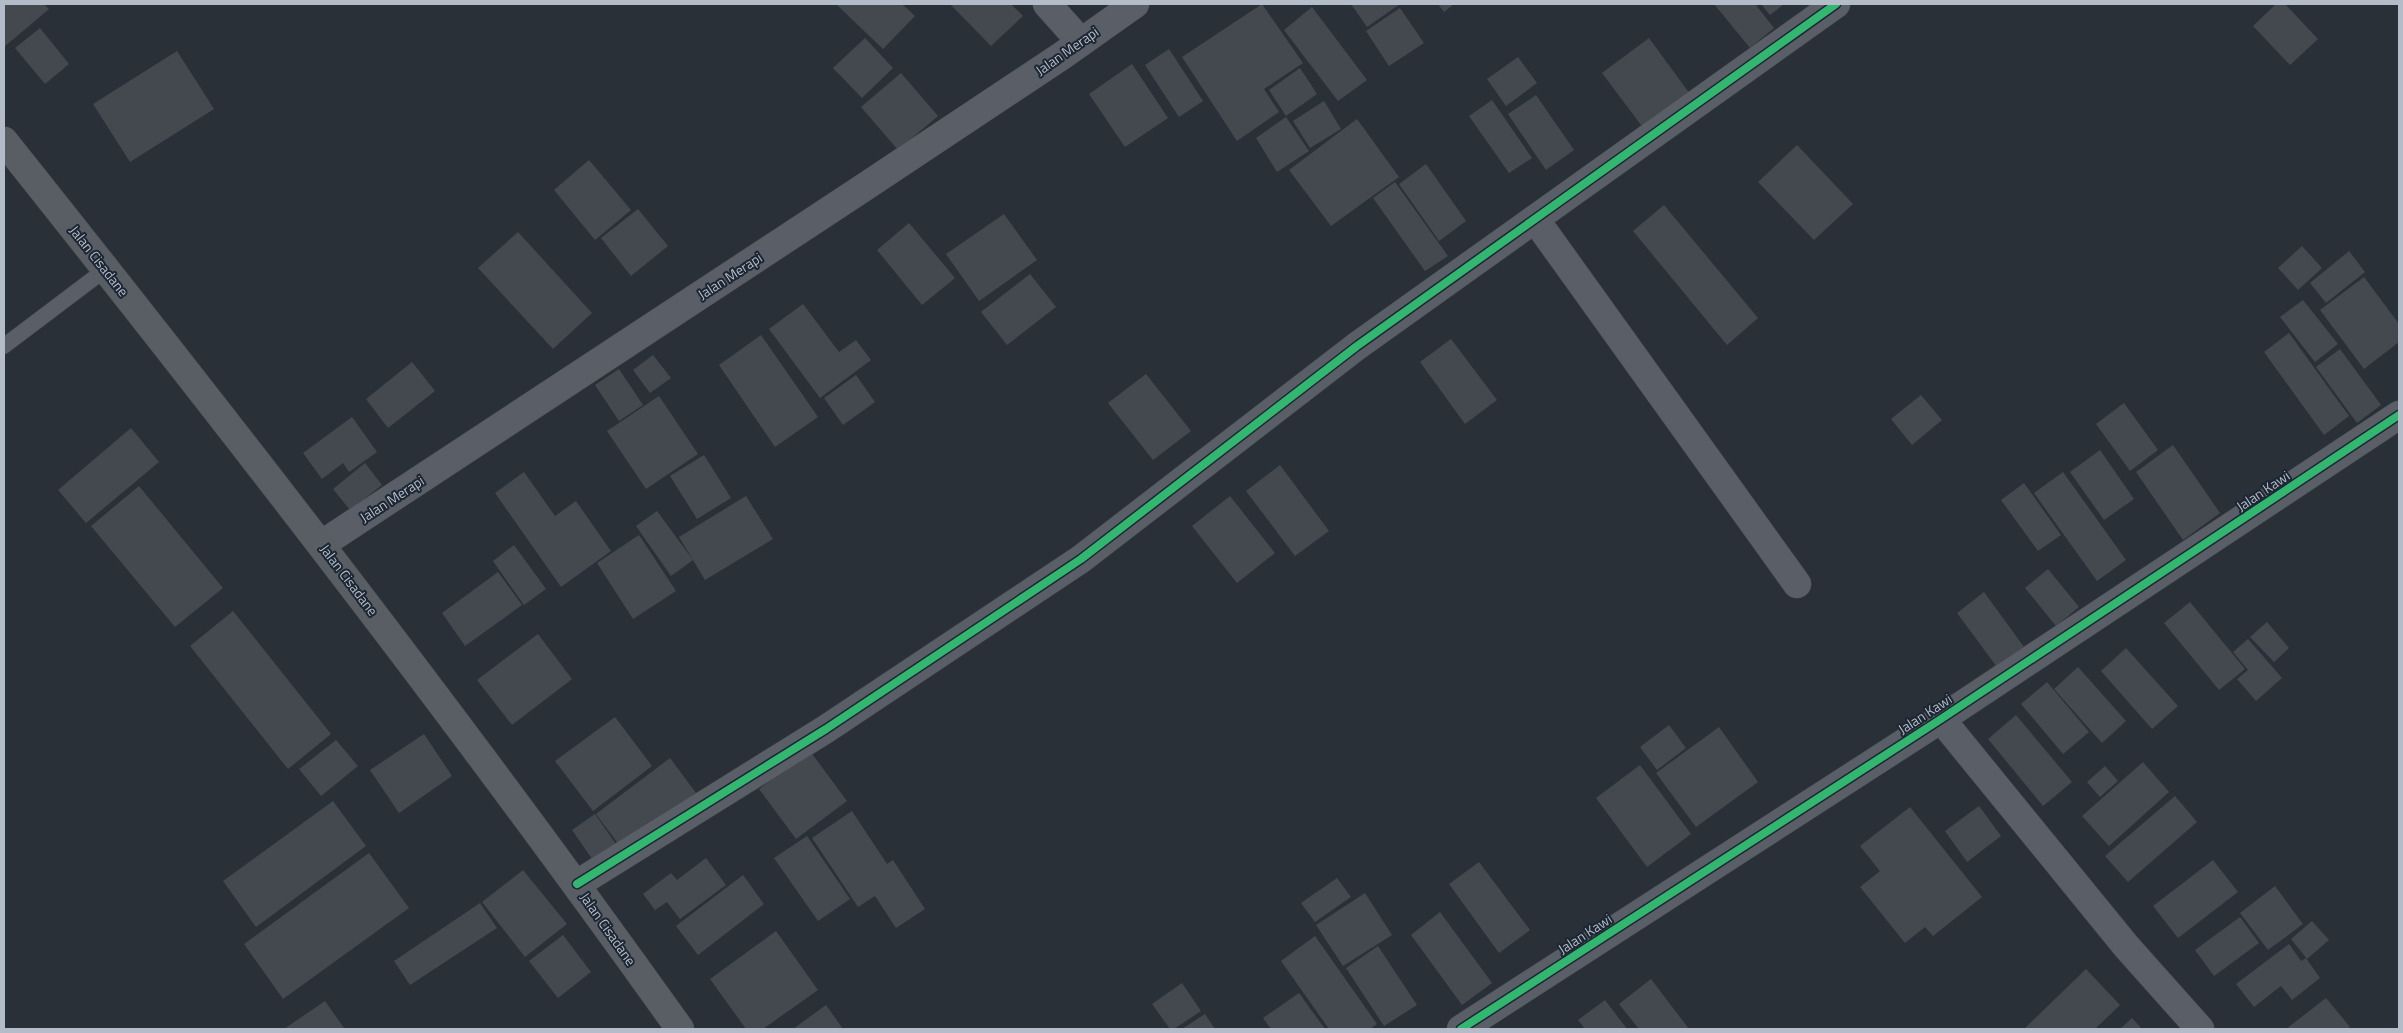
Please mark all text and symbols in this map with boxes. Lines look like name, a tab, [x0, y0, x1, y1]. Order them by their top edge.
street label: Jalan Merapi	[1031, 21, 1103, 80]
street label: Jalan Cisadane	[65, 221, 134, 301]
street label: Jalan Merapi	[693, 247, 766, 304]
street label: Jalan Kawi	[2232, 465, 2294, 516]
street label: Jalan Merapi	[355, 470, 428, 527]
street label: Jalan Cisadane	[315, 539, 383, 620]
street label: Jalan Kawi	[1894, 688, 1956, 739]
street label: Jalan Cisadane	[575, 888, 641, 970]
street label: Jalan Kawi	[1554, 908, 1616, 959]

